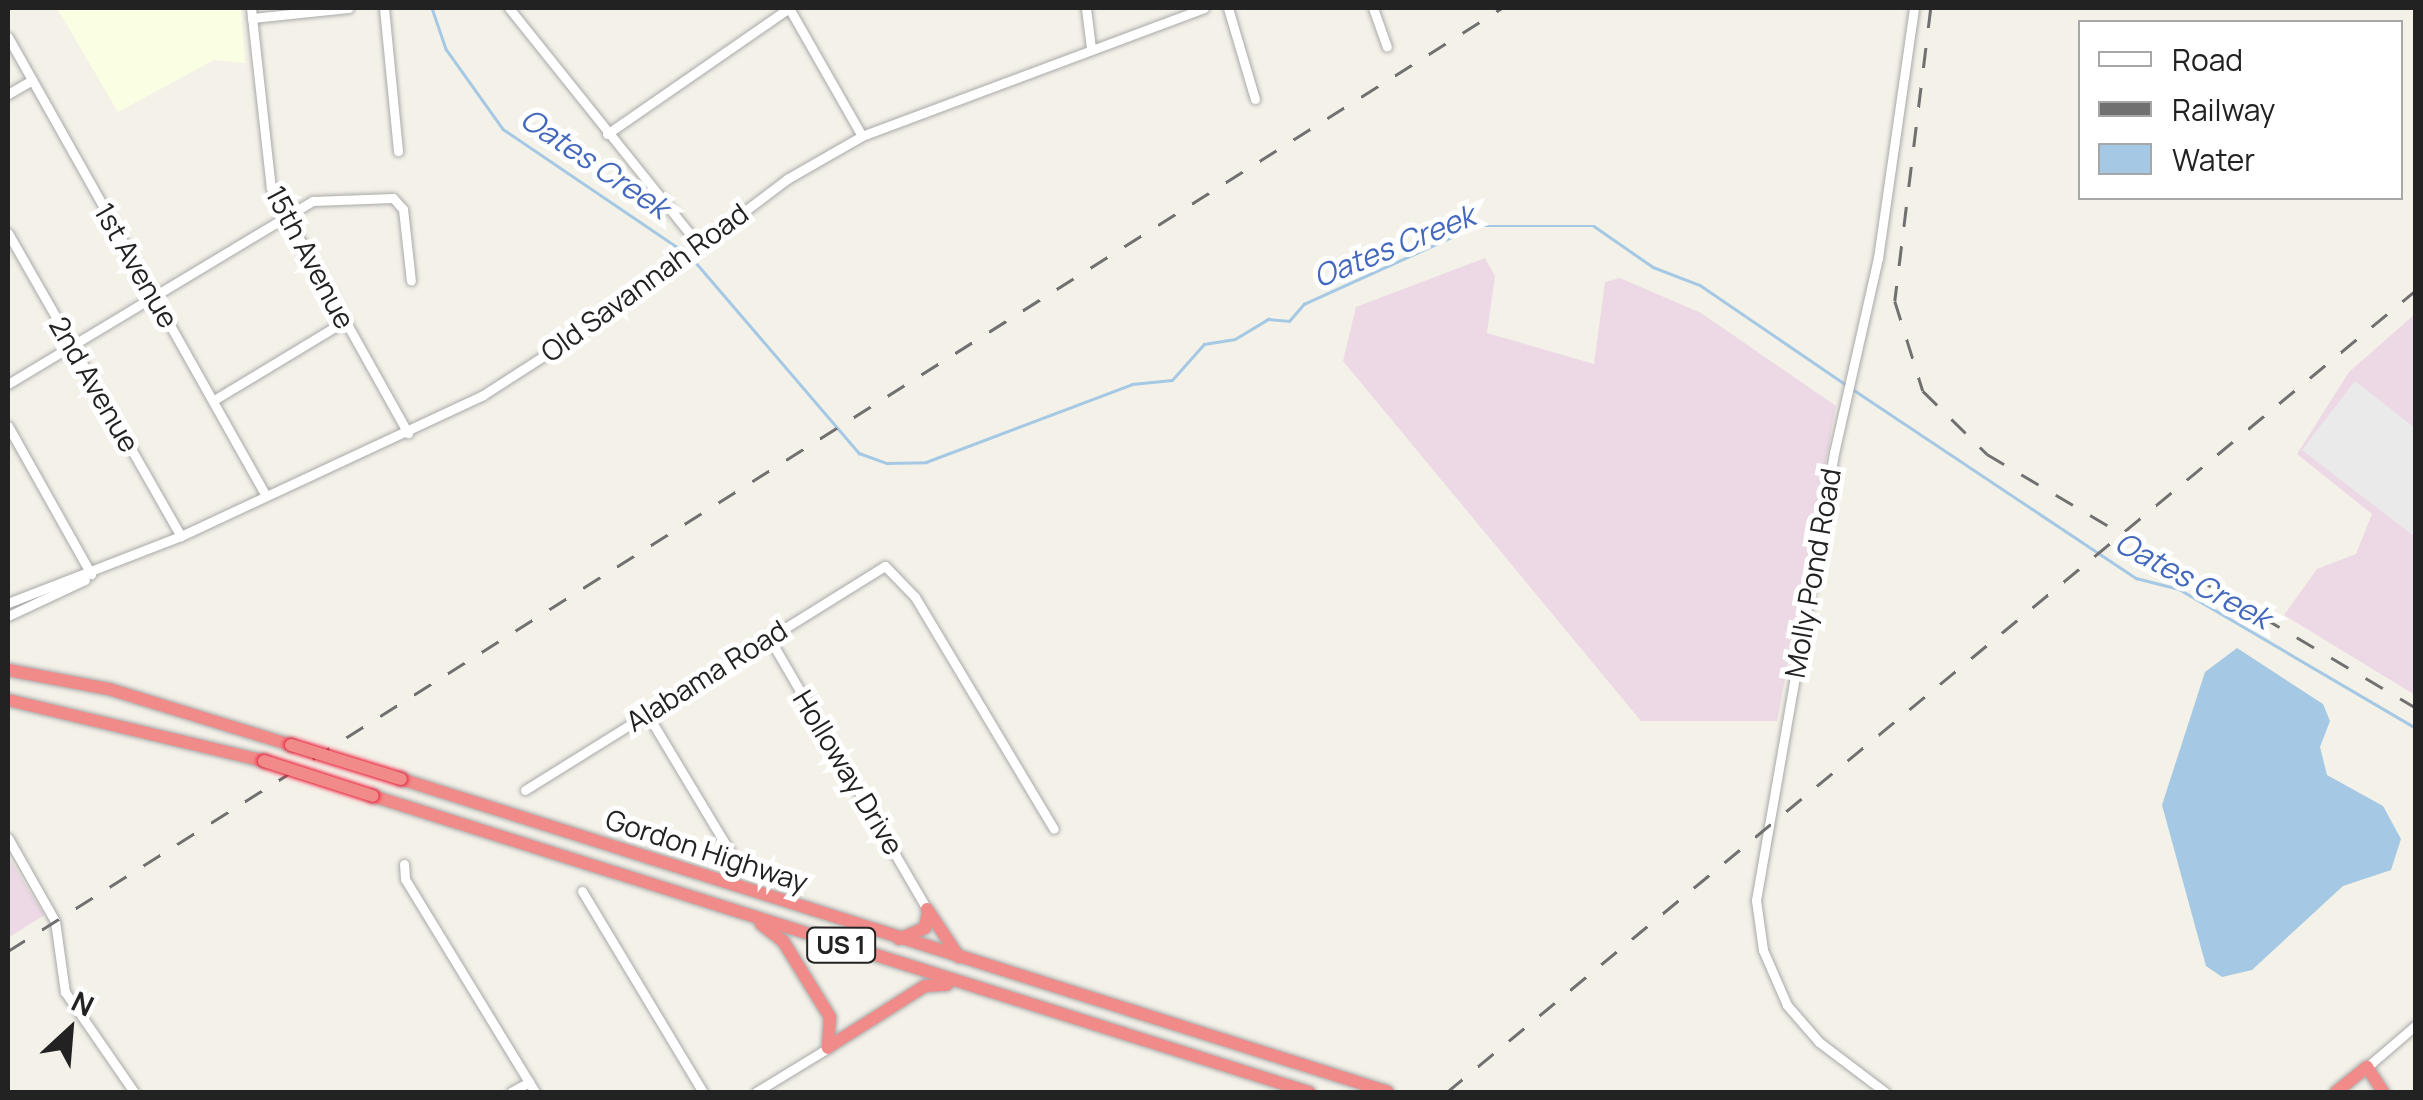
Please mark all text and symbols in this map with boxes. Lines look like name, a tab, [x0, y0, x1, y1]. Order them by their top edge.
legend	[2078, 20, 2403, 200]
text: Road	[2172, 39, 2243, 80]
text: Railway	[2172, 89, 2275, 130]
water label: Oates Creek	[514, 100, 676, 226]
text: Water	[2172, 139, 2255, 180]
street label: 15th Avenue	[259, 180, 363, 334]
street label: Old Savannah Road	[534, 196, 754, 368]
street label: 1st Avenue	[88, 197, 186, 333]
water label: Oates Creek	[1308, 197, 1480, 295]
street label: 2nd Avenue	[43, 310, 147, 458]
street label: Molly Pond Road	[1777, 466, 1847, 680]
water label: Oates Creek	[2109, 524, 2277, 636]
street label: Alabama Road	[619, 612, 793, 738]
street label: Holloway Drive	[787, 684, 911, 860]
street label: Gordon Highway	[602, 801, 812, 899]
road number: US 1	[806, 925, 876, 965]
north arrow	[20, 980, 120, 1080]
text: N	[66, 982, 101, 1025]

